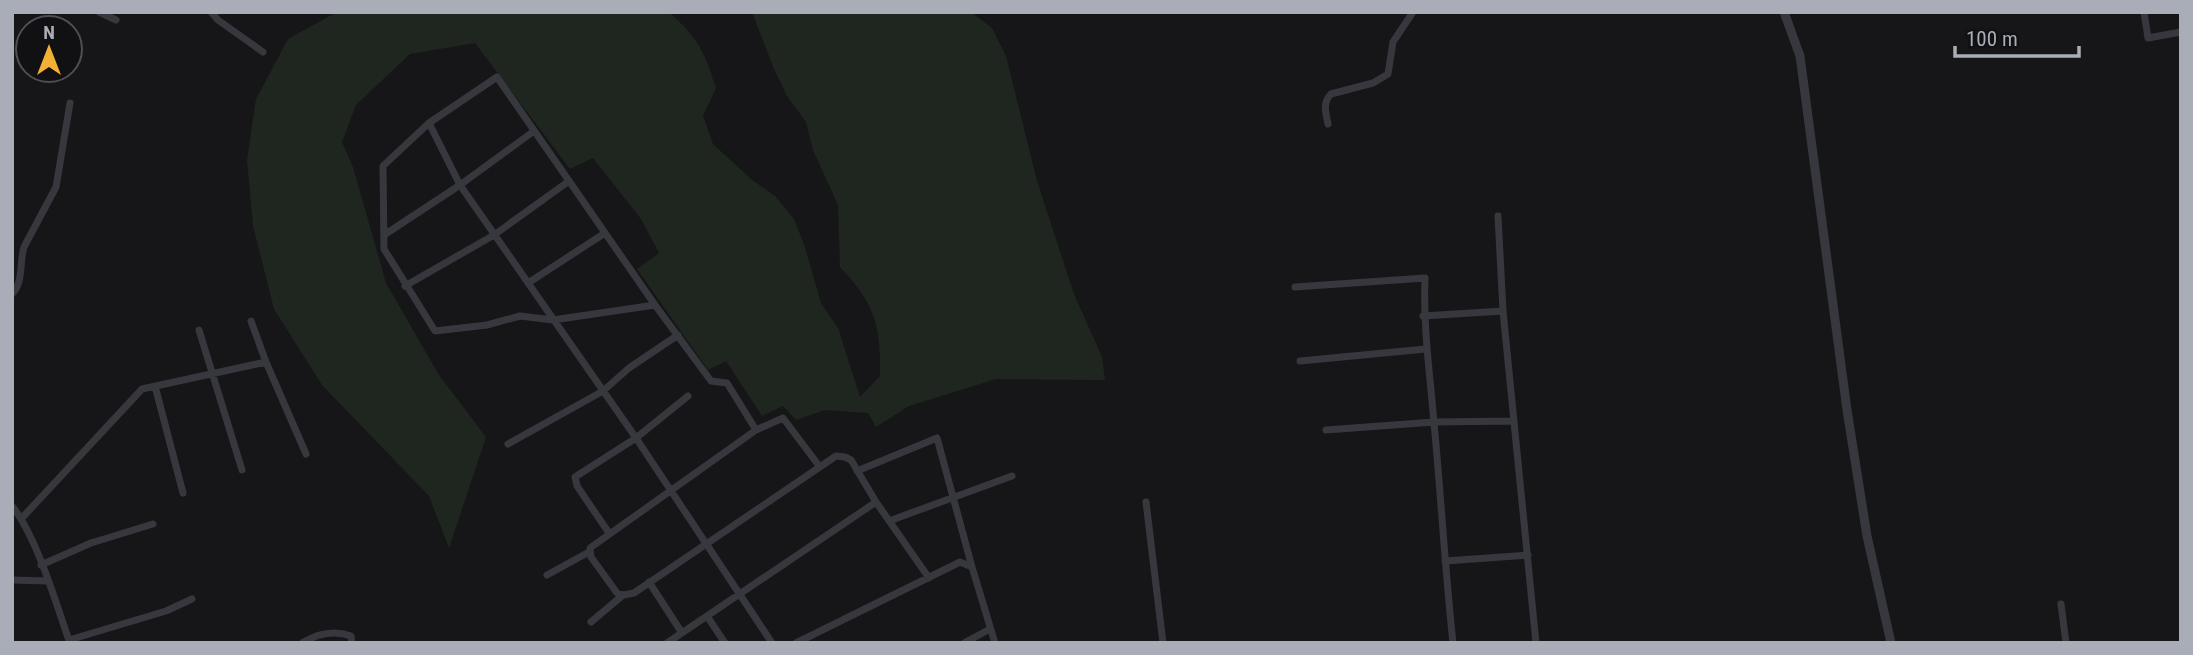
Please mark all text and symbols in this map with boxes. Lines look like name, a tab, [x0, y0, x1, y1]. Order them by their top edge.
north arrow	[14, 14, 84, 84]
scale bar	[1955, 14, 2079, 58]
text: N	[43, 21, 55, 44]
text: 100 m	[1966, 27, 2018, 51]

